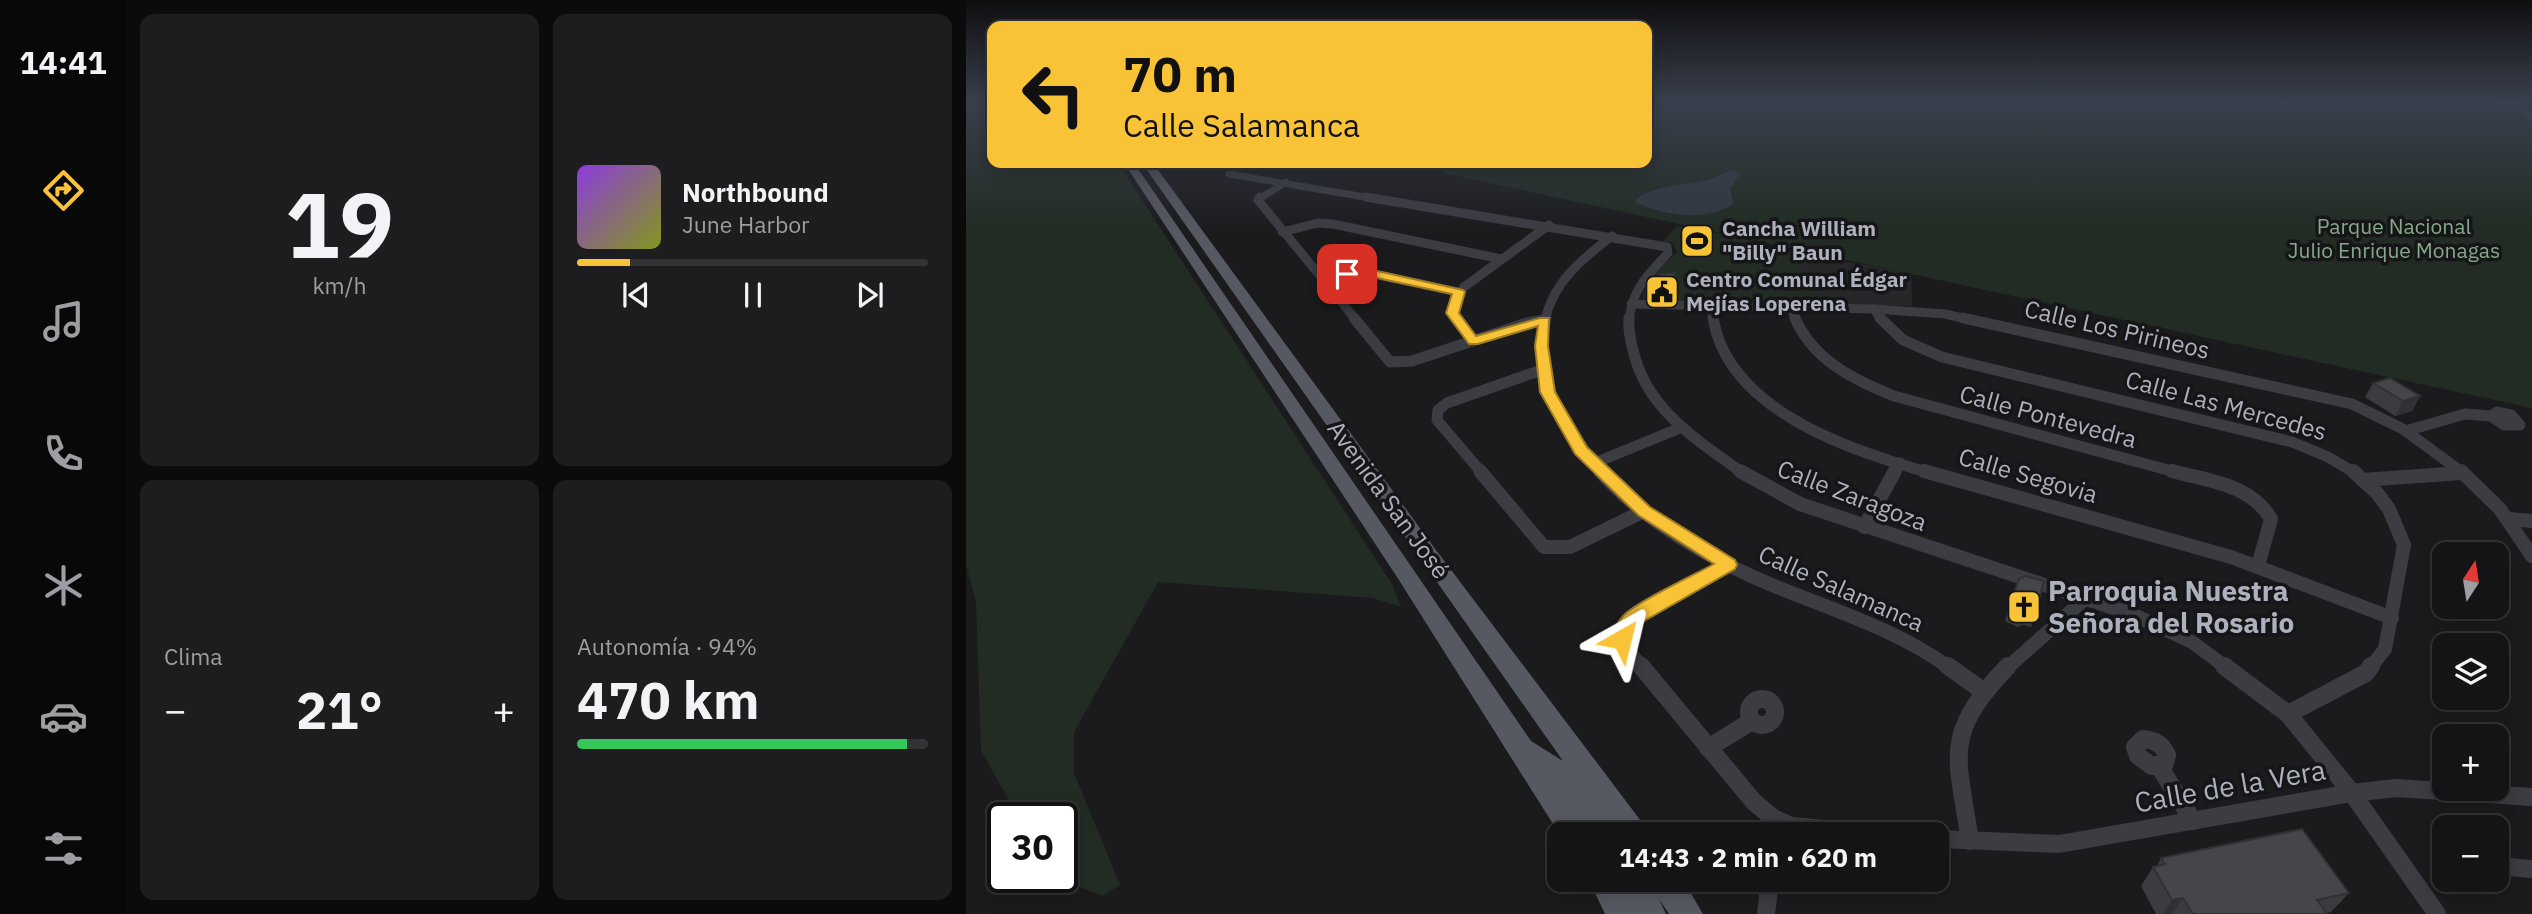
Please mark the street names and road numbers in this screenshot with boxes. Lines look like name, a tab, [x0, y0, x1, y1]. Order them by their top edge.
street label: Calle Los Pirineos	[2021, 292, 2213, 366]
street label: Calle Las Mercedes	[2122, 363, 2330, 447]
street label: Calle Pontevedra	[1956, 377, 2141, 455]
street label: Avenida San José	[1321, 414, 1457, 585]
street label: Calle Segovia	[1955, 440, 2102, 510]
street label: Calle Zaragoza	[1773, 452, 1932, 538]
street label: Calle Salamanca	[1754, 537, 1929, 639]
street label: Calle de la Vera	[2131, 750, 2328, 821]

